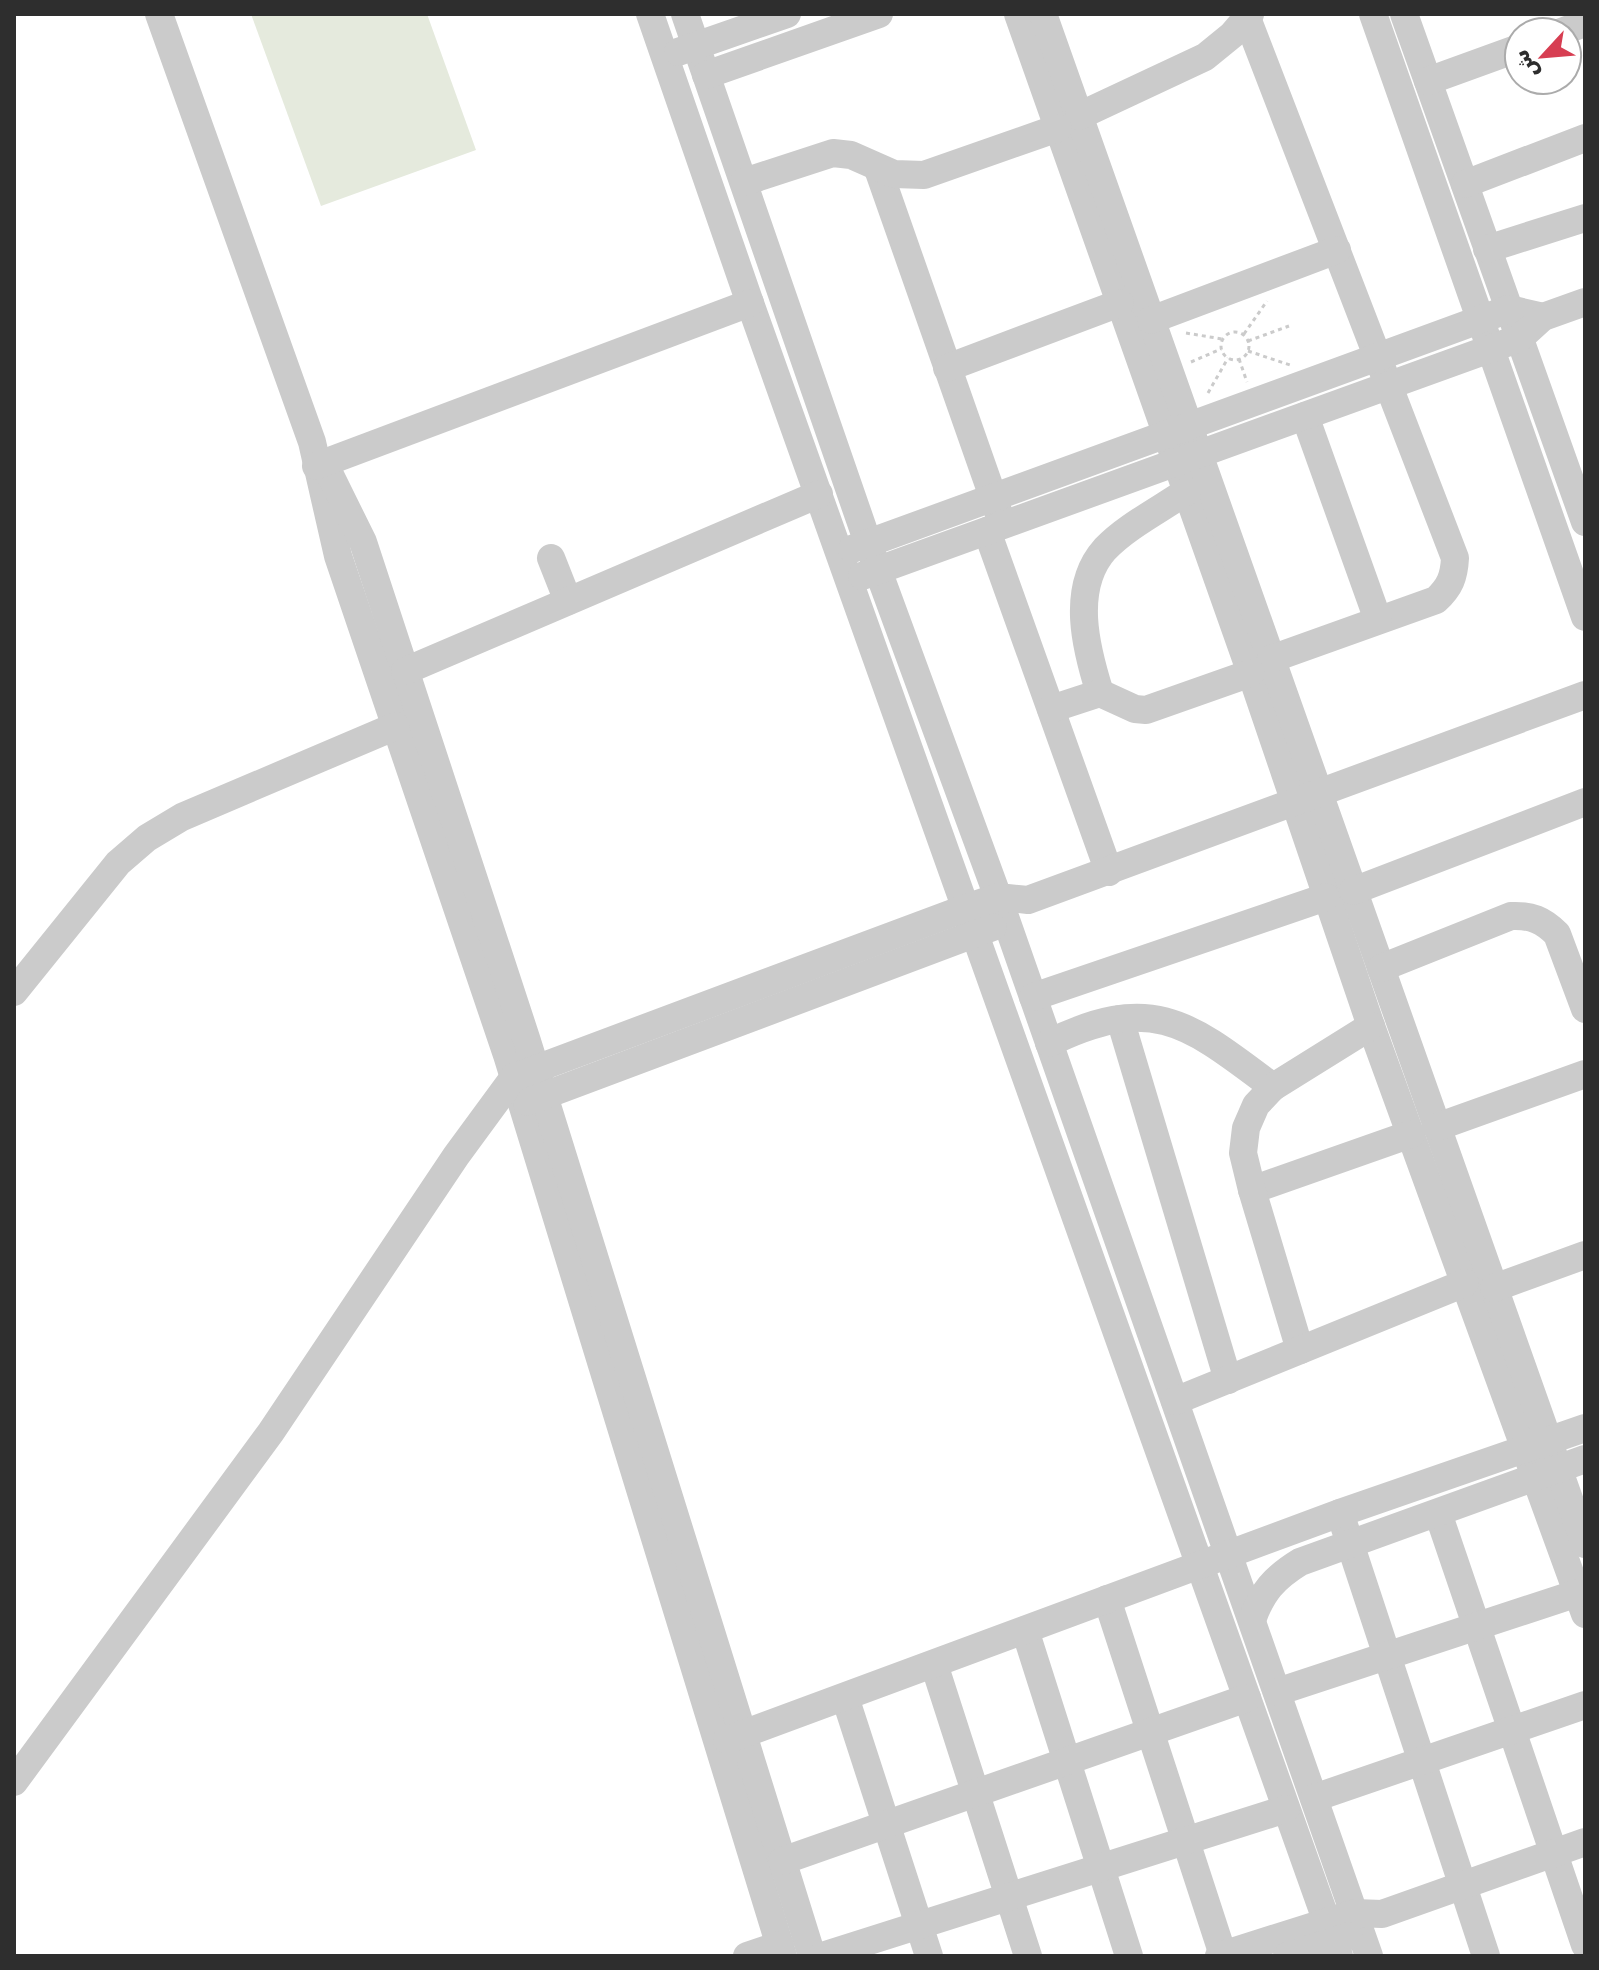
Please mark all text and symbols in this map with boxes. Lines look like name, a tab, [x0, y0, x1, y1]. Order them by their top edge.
north arrow	[1503, 16, 1583, 96]
text: ش	[1508, 45, 1543, 84]

